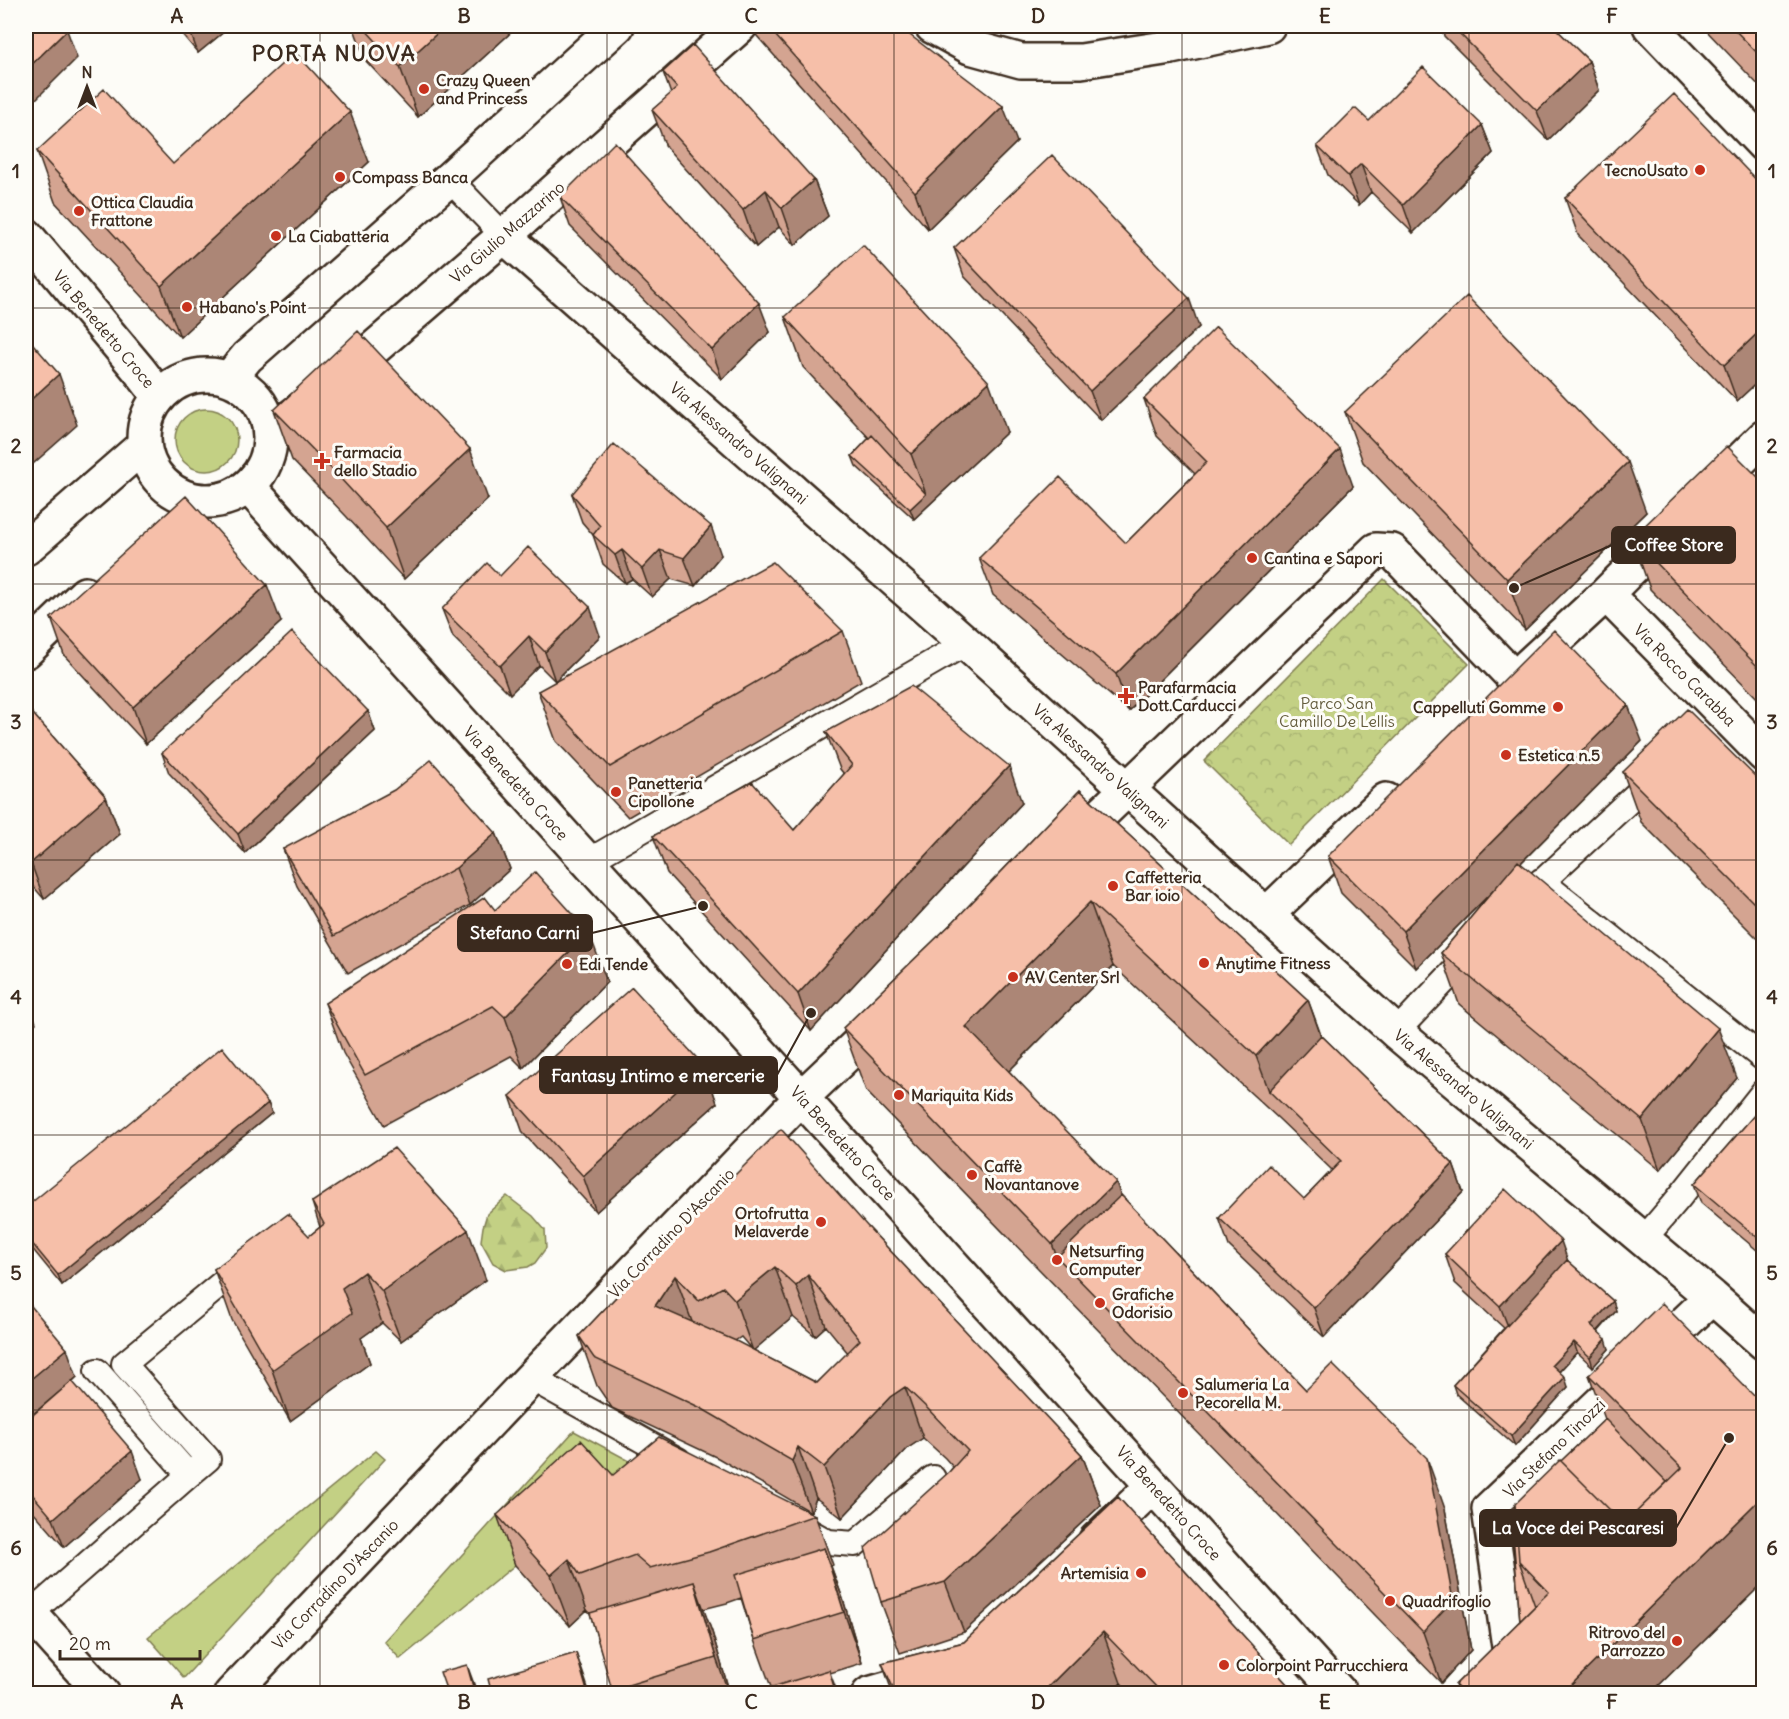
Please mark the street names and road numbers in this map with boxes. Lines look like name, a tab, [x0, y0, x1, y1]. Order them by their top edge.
street label: Via Giulio Mazzarino	[445, 177, 569, 287]
street label: Via Benedetto Croce	[49, 266, 159, 392]
street label: Via Alessandro Valignani	[666, 378, 812, 508]
street label: Via Rocco Carabba	[1630, 620, 1740, 730]
street label: Via Alessandro Valignani	[1029, 700, 1173, 832]
street label: Via Benedetto Croce	[459, 722, 573, 844]
street label: Via Alessandro Valignani	[1390, 1025, 1538, 1153]
street label: Via Benedetto Croce	[786, 1082, 900, 1204]
street label: Via Corradino D'Ascanio	[604, 1164, 738, 1302]
street label: Via Stefano Tinozzi	[1499, 1394, 1609, 1502]
street label: Via Benedetto Croce	[1112, 1442, 1226, 1564]
street label: Via Corradino D'Ascanio	[268, 1515, 402, 1653]

